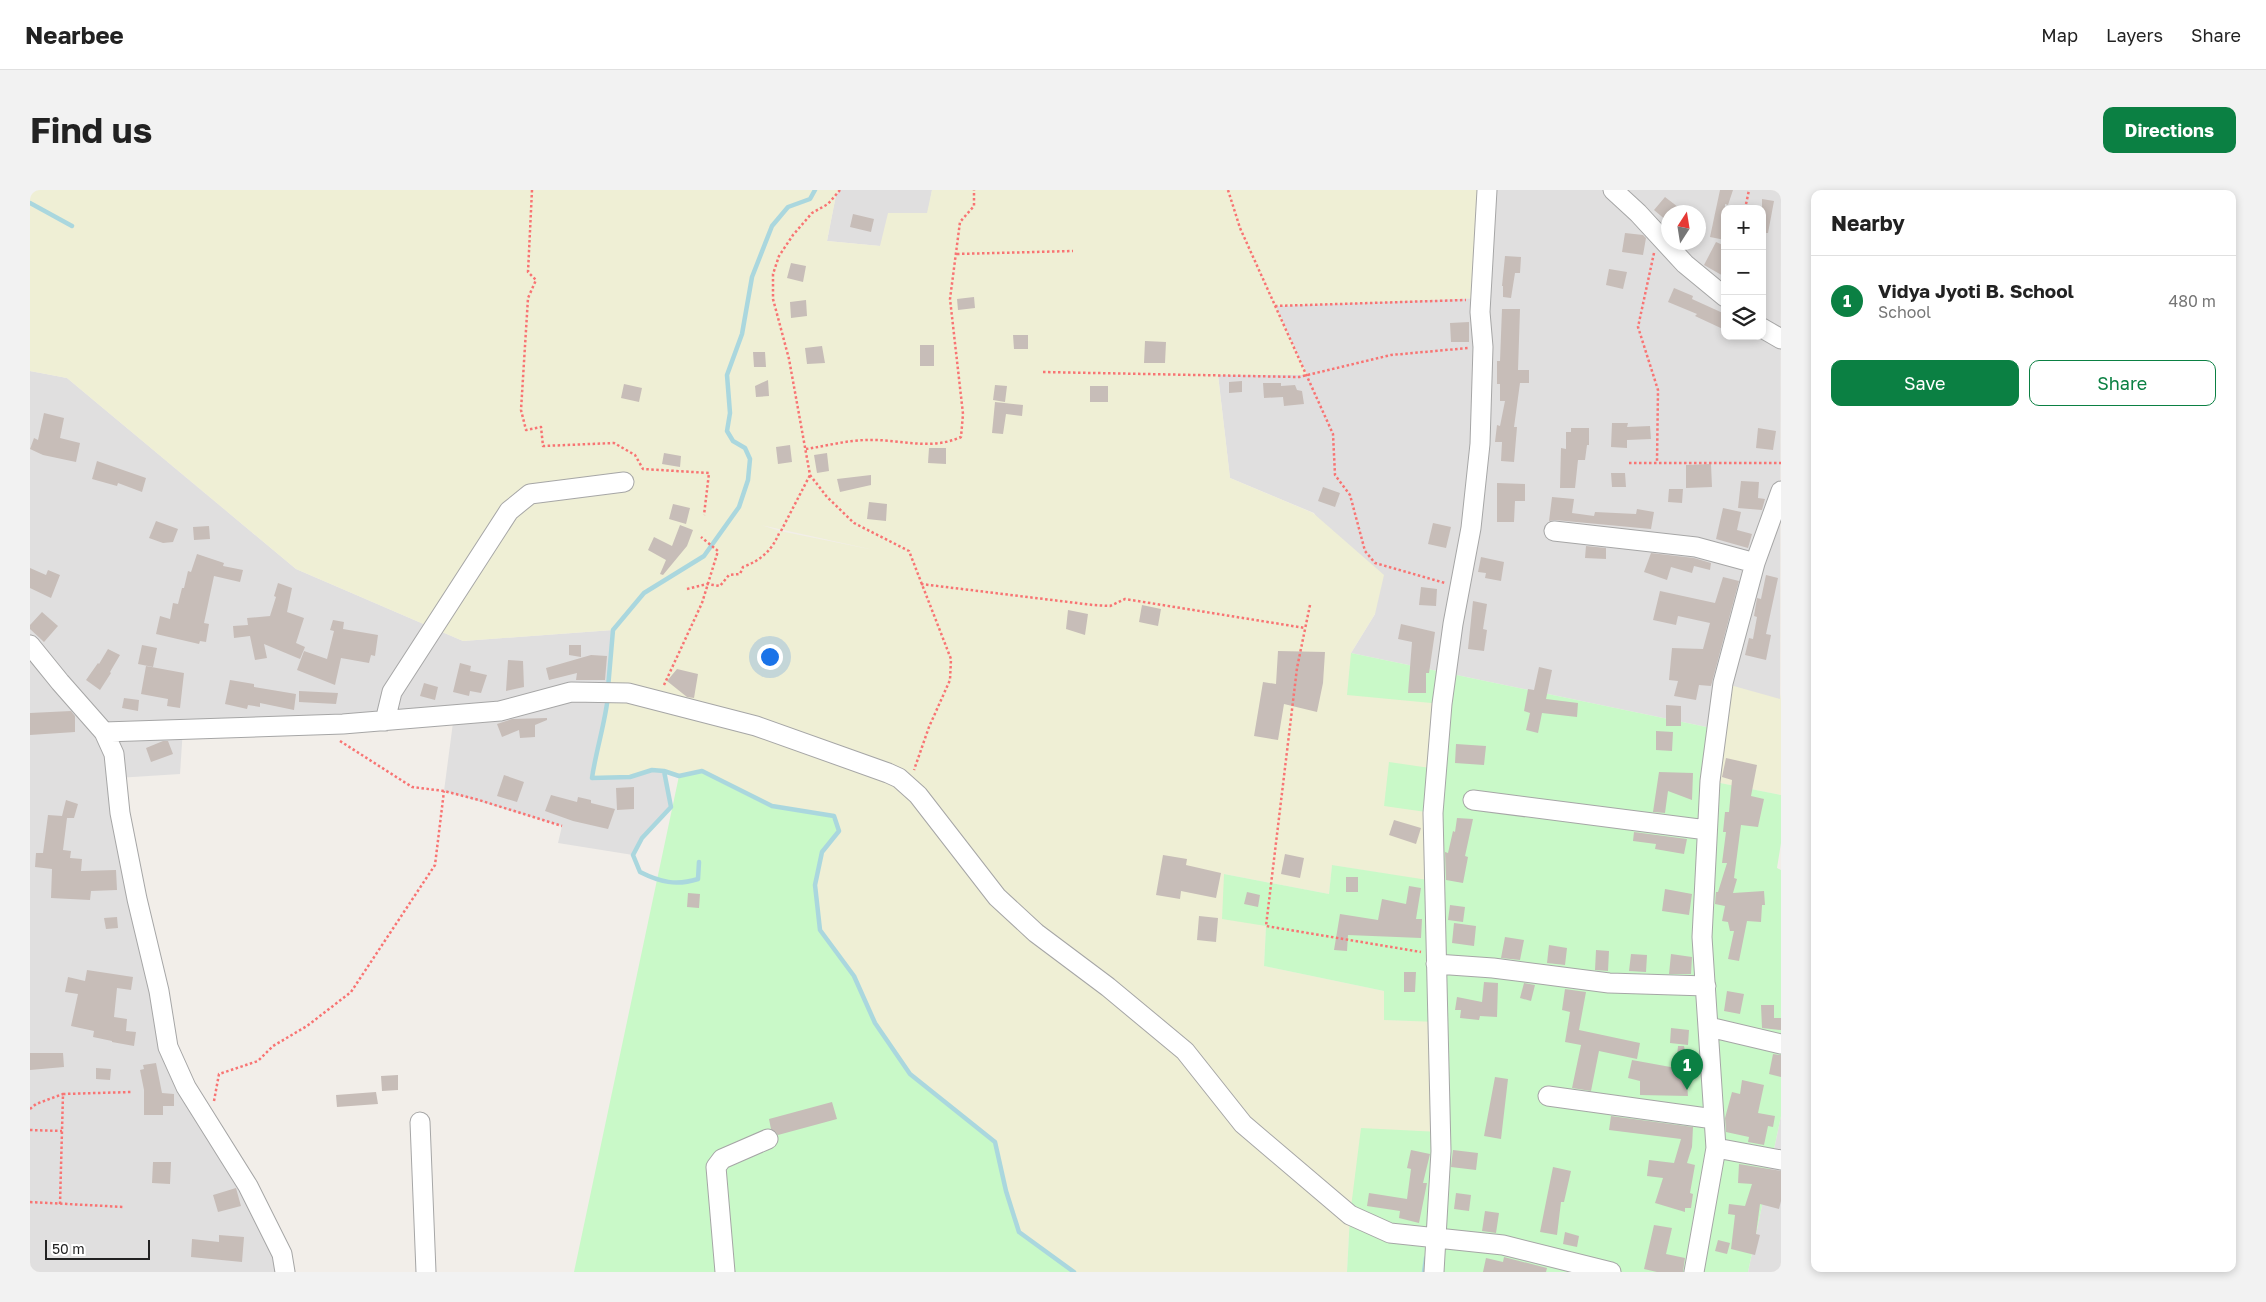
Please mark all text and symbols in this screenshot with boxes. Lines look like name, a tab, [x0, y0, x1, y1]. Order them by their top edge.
text: Nearbee	[25, 20, 124, 49]
text: Map	[2041, 24, 2078, 46]
text: Layers	[2106, 24, 2163, 46]
text: Share	[2191, 24, 2241, 46]
button: Directions	[2103, 107, 2236, 153]
text: Find us	[30, 109, 152, 151]
north arrow	[1661, 205, 1706, 250]
map controls	[1721, 205, 1766, 340]
button: +	[1721, 205, 1766, 250]
text: Nearby	[1831, 210, 1905, 236]
button: −	[1721, 250, 1766, 295]
text: Vidya Jyoti B. School	[1878, 279, 2074, 302]
text: 1	[1843, 291, 1851, 311]
text: 480 m	[2168, 291, 2216, 311]
button: layers	[1721, 295, 1766, 340]
text: School	[1878, 302, 1931, 322]
button: Save	[1831, 360, 2019, 406]
button: Share	[2029, 360, 2216, 406]
your location	[757, 644, 783, 670]
pin: 1	[1671, 1049, 1703, 1090]
scale bar	[45, 1237, 150, 1260]
text: 50 m	[52, 1240, 85, 1257]

